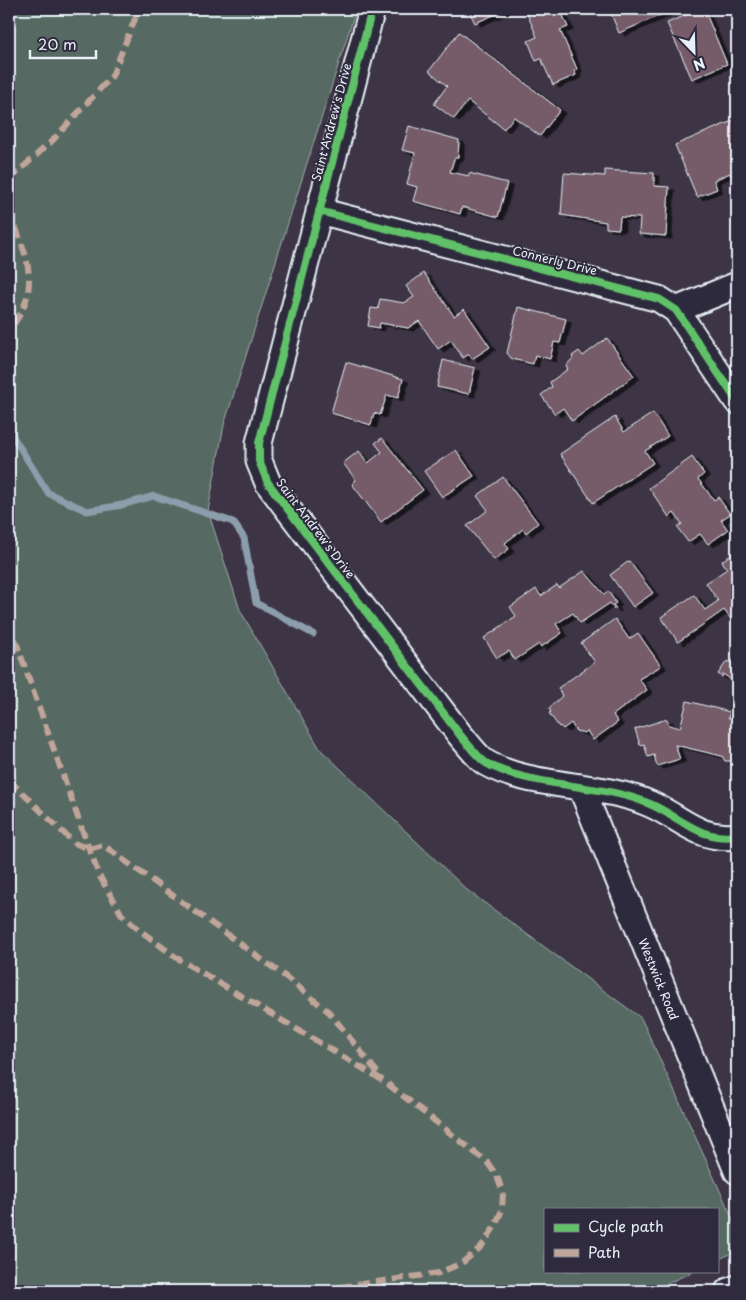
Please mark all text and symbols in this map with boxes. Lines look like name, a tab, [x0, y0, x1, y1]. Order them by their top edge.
scale bar	[30, 28, 96, 60]
north arrow	[668, 28, 718, 78]
text: 20 m	[38, 32, 77, 55]
text: N	[690, 53, 708, 76]
street label: Saint Andrew's Drive	[307, 61, 355, 183]
street label: Connerly Drive	[511, 241, 599, 279]
street label: Saint Andrew's Drive	[272, 474, 360, 582]
street label: Westwick Road	[634, 935, 684, 1023]
legend	[544, 1208, 718, 1272]
text: Cycle path	[588, 1214, 664, 1237]
text: Path	[588, 1240, 620, 1263]

